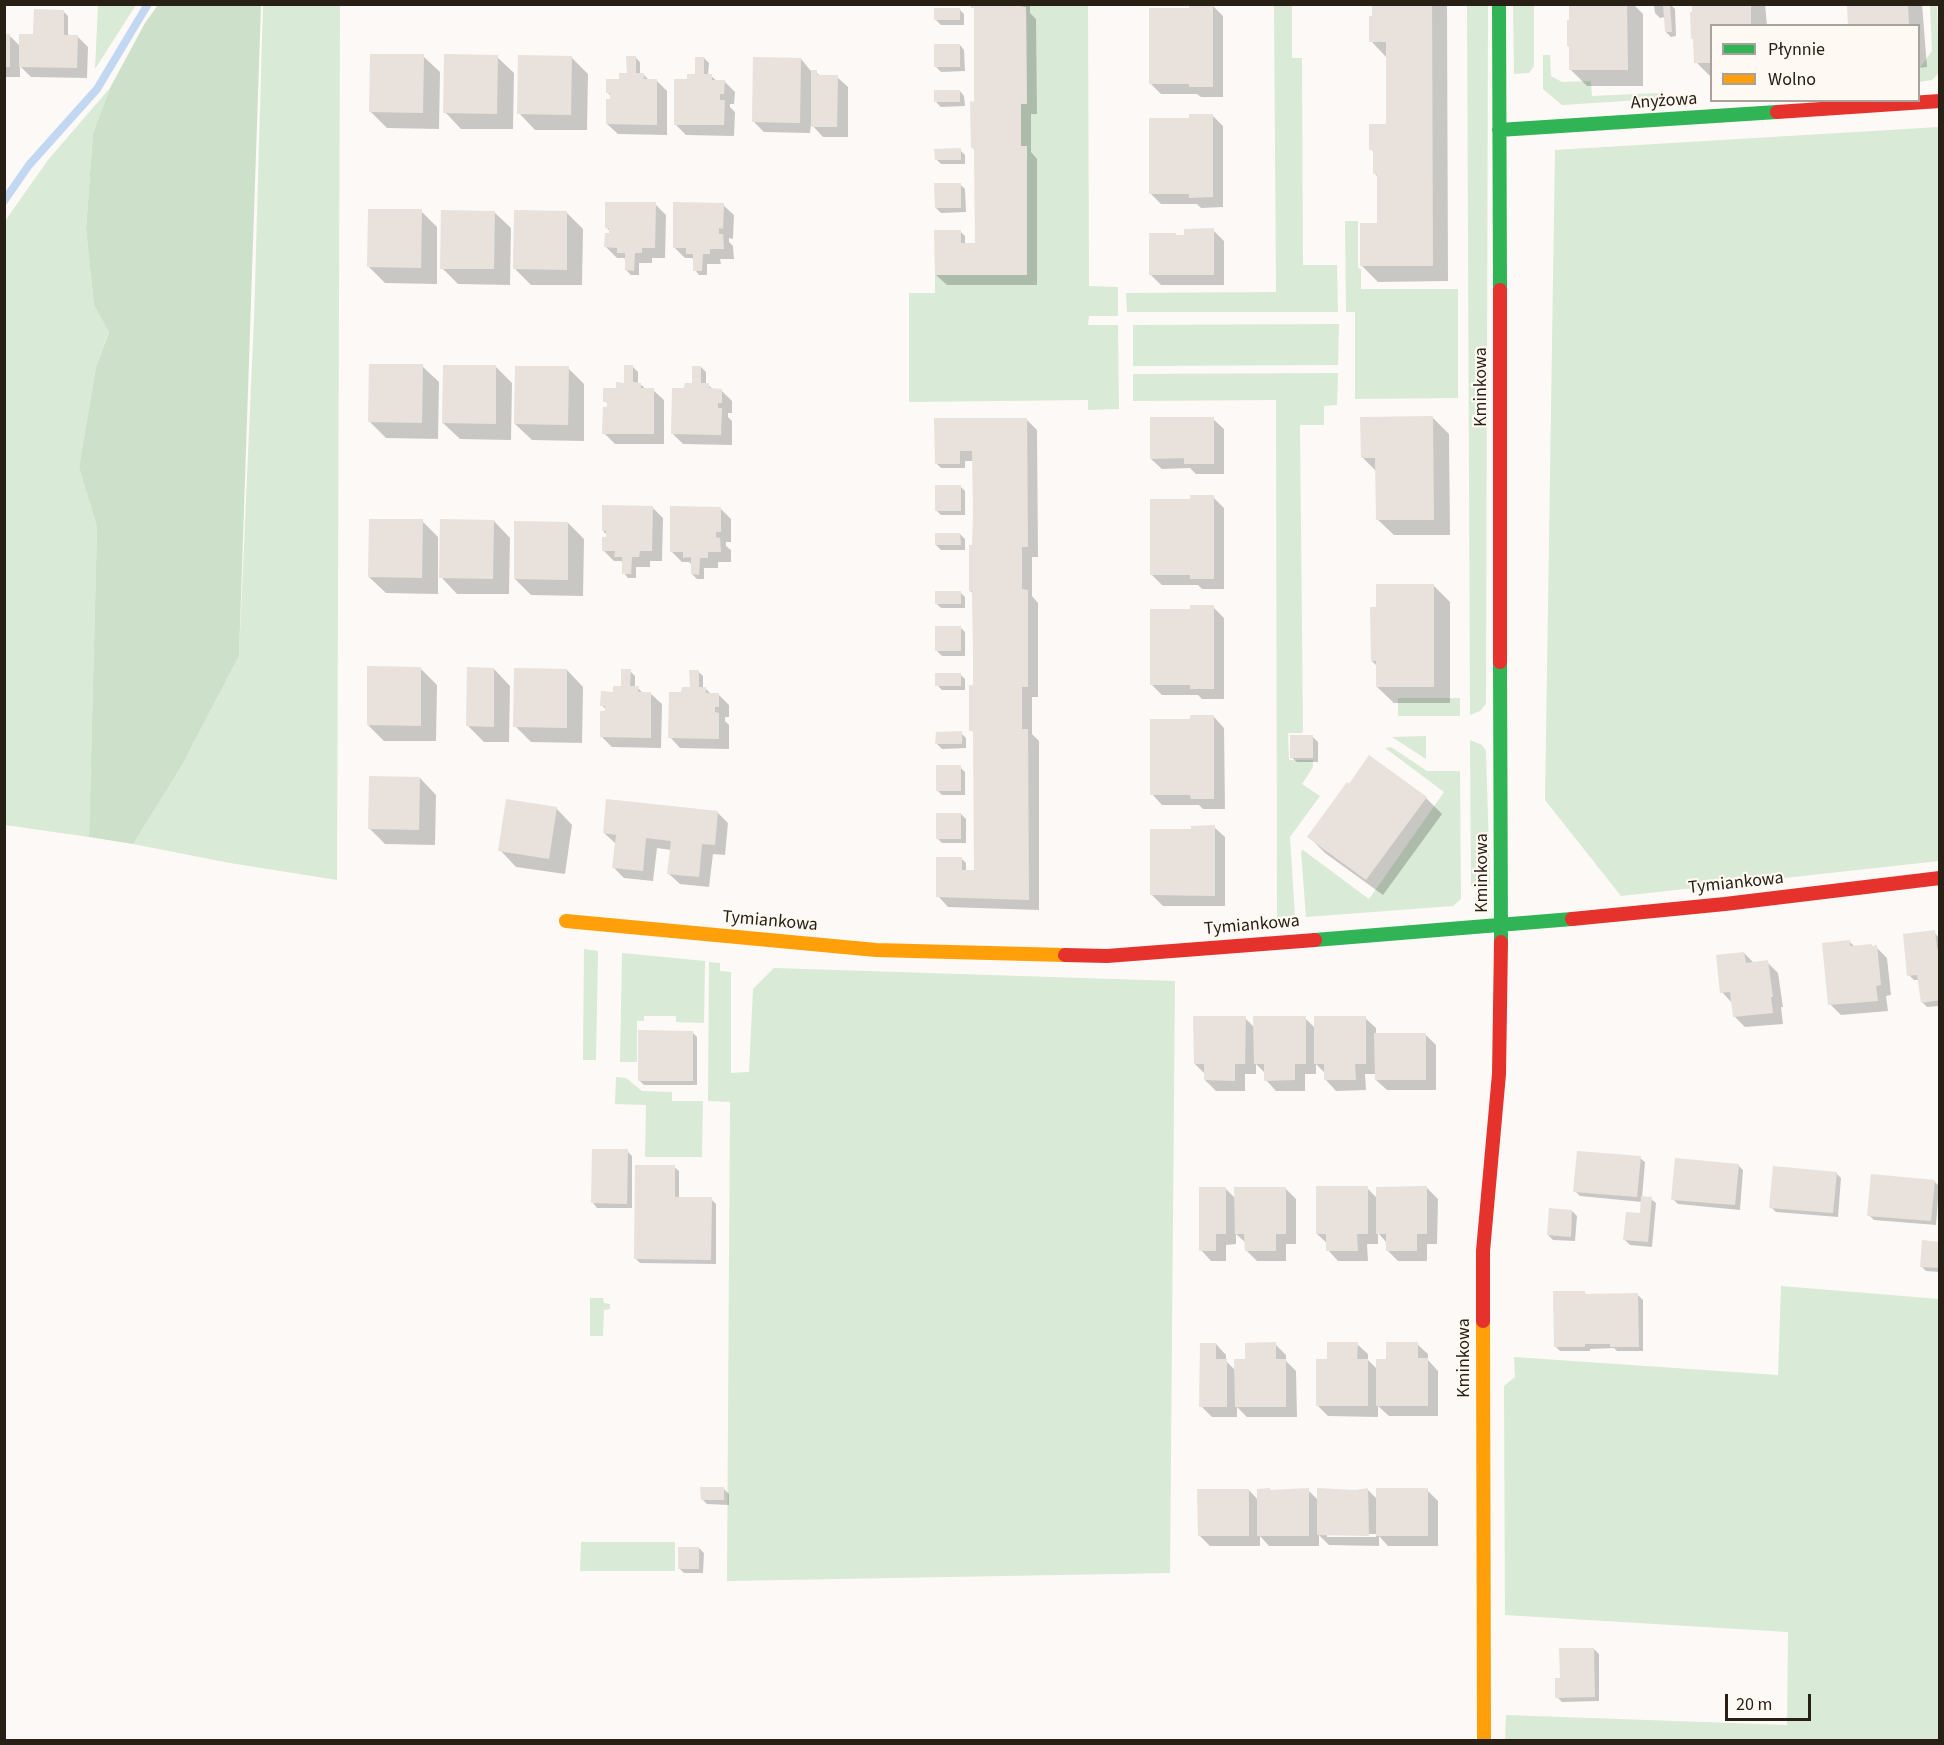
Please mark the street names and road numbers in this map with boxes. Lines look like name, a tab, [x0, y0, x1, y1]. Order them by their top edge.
street label: Anyżowa	[1630, 89, 1698, 115]
street label: Kminkowa	[1471, 347, 1493, 427]
street label: Kminkowa	[1472, 833, 1494, 913]
street label: Tymiankowa	[1687, 868, 1785, 900]
street label: Tymiankowa	[721, 907, 819, 937]
street label: Tymiankowa	[1203, 911, 1301, 941]
street label: Kminkowa	[1454, 1318, 1476, 1398]

